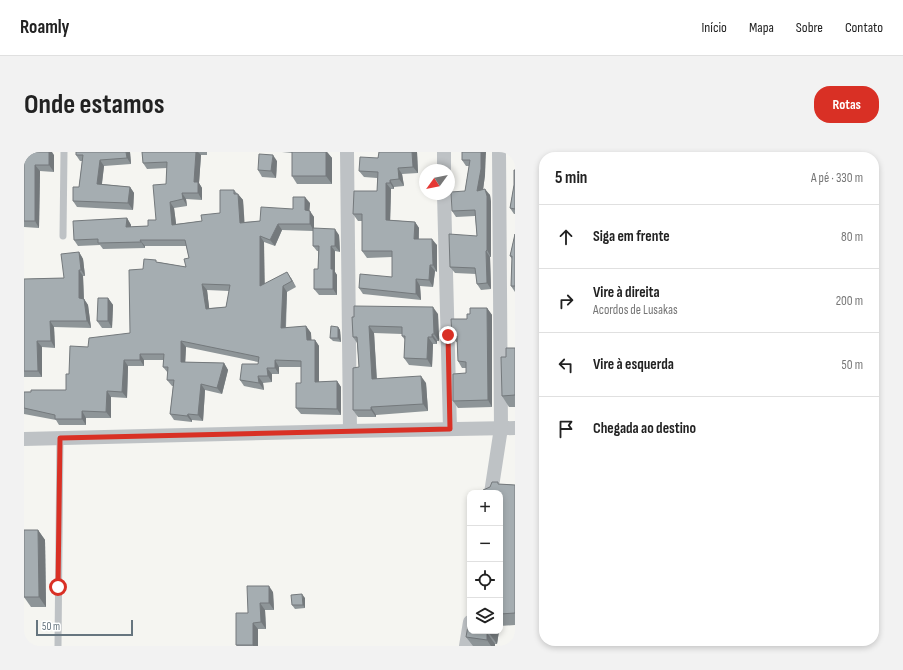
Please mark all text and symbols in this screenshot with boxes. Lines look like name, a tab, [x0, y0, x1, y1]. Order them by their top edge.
text: Roamly	[20, 16, 70, 39]
text: Início	[701, 19, 727, 36]
text: Mapa	[749, 19, 774, 36]
text: Sobre	[796, 19, 823, 36]
text: Contato	[845, 19, 883, 36]
button: Rotas	[814, 86, 879, 123]
text: Onde estamos	[24, 88, 164, 121]
north arrow	[419, 164, 455, 200]
text: 5 min	[555, 168, 587, 188]
text: A pé · 330 m	[811, 170, 863, 186]
icon: ahead	[555, 226, 577, 248]
text: Siga em frente	[593, 227, 670, 246]
text: 80 m	[841, 229, 863, 245]
text: Vire à direita	[593, 283, 660, 302]
icon: right	[555, 290, 577, 312]
text: 200 m	[836, 293, 863, 309]
text: Acordos de Lusakas	[593, 302, 678, 318]
route end	[439, 326, 457, 344]
icon: left	[555, 354, 577, 376]
text: Vire à esquerda	[593, 355, 674, 374]
text: 50 m	[842, 357, 863, 373]
icon: arrive	[555, 418, 577, 440]
text: Chegada ao destino	[593, 419, 696, 438]
map controls	[467, 490, 503, 634]
button: +	[467, 490, 503, 526]
button: −	[467, 526, 503, 562]
button: locate	[467, 562, 503, 598]
route start	[49, 578, 67, 596]
button: layers	[467, 598, 503, 634]
scale bar	[36, 618, 133, 637]
text: 50 m	[42, 620, 60, 633]

